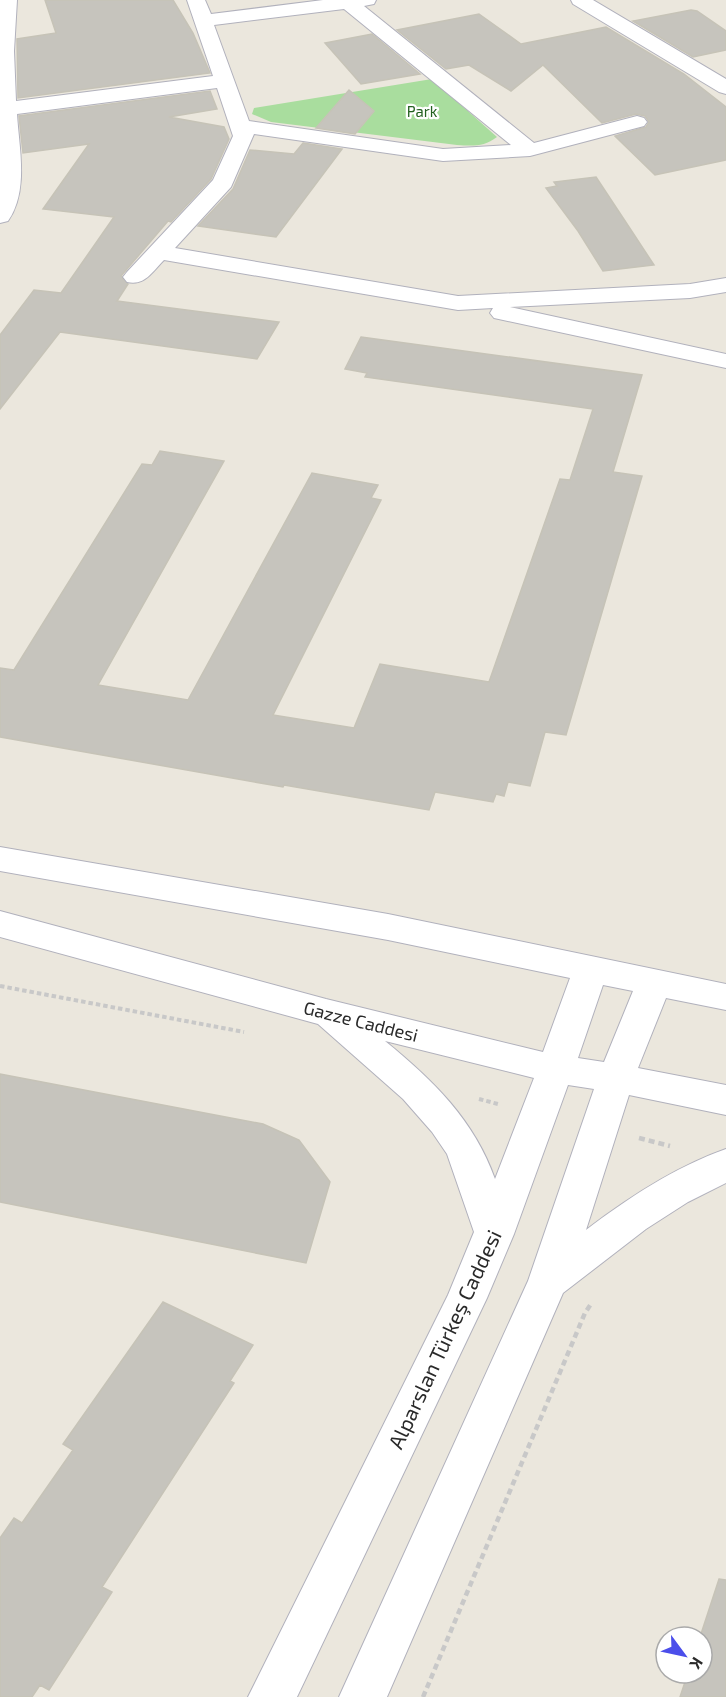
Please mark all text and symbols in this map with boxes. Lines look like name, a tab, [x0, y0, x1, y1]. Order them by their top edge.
park label: Park	[407, 102, 438, 120]
street label: Gazze Caddesi	[301, 996, 421, 1046]
street label: Alparslan Türkeş Caddesi	[382, 1226, 508, 1453]
north arrow	[654, 1625, 714, 1685]
text: K	[686, 1654, 708, 1674]

